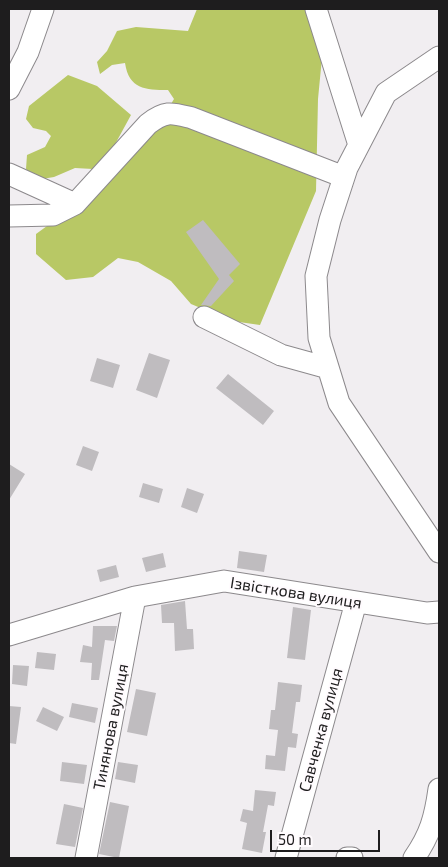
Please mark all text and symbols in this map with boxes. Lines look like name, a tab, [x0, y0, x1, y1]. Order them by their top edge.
street label: Iзвiсткова вулиця	[229, 573, 363, 613]
street label: Тинянова вулиця	[89, 662, 133, 792]
street label: Савченка вулиця	[295, 666, 347, 794]
scale bar	[273, 820, 383, 852]
text: 50 m	[278, 830, 312, 848]

